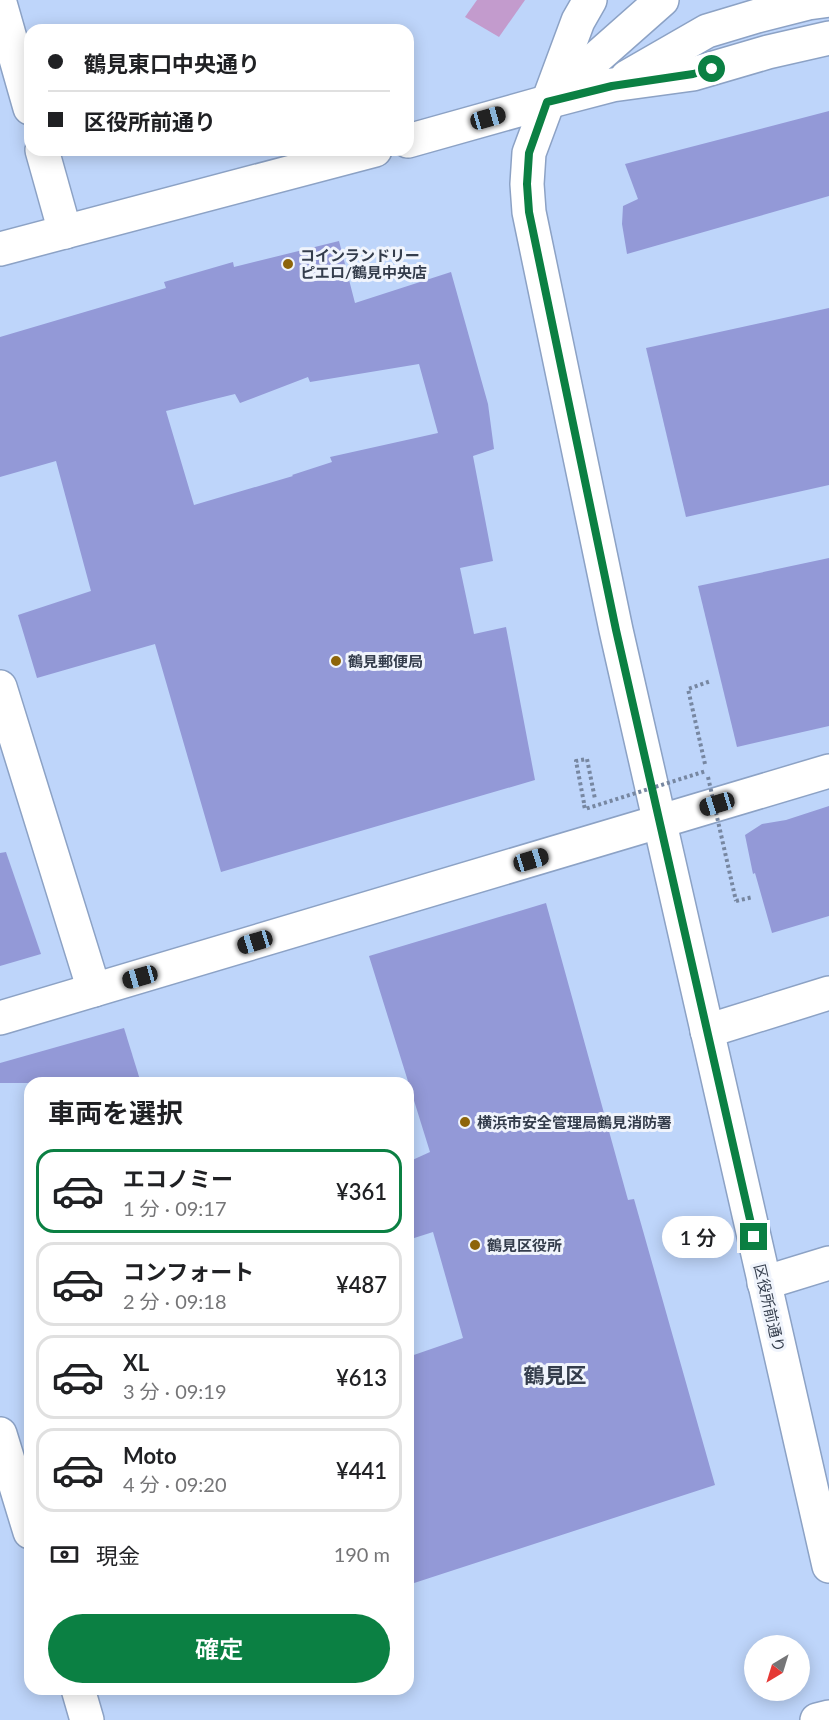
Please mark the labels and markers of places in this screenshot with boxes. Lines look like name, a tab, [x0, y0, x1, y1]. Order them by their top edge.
place label: コインランドリー ピエロ/鶴見中央店	[300, 246, 427, 281]
marker: コインランドリー ピエロ/鶴見中央店	[281, 257, 295, 271]
place label: 鶴見郵便局	[348, 652, 423, 670]
marker: 鶴見郵便局	[329, 654, 343, 668]
place label: 横浜市安全管理局鶴見消防署	[477, 1113, 672, 1131]
marker: 横浜市安全管理局鶴見消防署	[458, 1115, 472, 1129]
place label: 鶴見区役所	[487, 1236, 562, 1254]
marker: 鶴見区役所	[468, 1238, 482, 1252]

